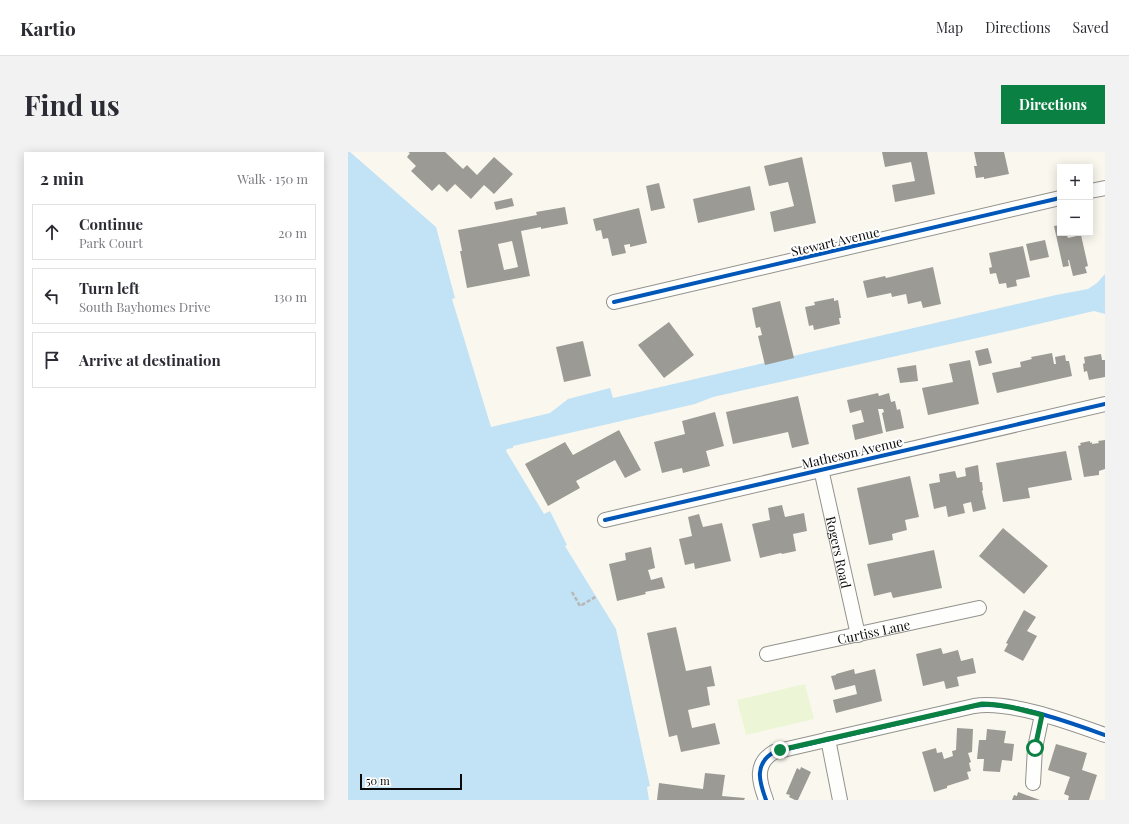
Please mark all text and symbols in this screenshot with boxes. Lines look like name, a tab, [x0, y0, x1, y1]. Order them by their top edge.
text: Kartio	[20, 15, 76, 41]
text: Map	[936, 18, 963, 37]
text: Directions	[985, 18, 1051, 37]
text: Saved	[1073, 18, 1109, 37]
button: Directions	[1001, 85, 1105, 124]
text: Find us	[24, 86, 120, 123]
map controls	[1057, 164, 1093, 236]
button: +	[1057, 164, 1093, 200]
text: 2 min	[40, 167, 84, 189]
text: Walk · 150 m	[237, 170, 308, 187]
button: −	[1057, 200, 1093, 236]
text: Continue	[79, 214, 143, 234]
icon: ahead	[41, 221, 63, 243]
street label: Stewart Avenue	[789, 222, 881, 259]
text: 20 m	[278, 224, 307, 241]
text: Park Court	[79, 234, 143, 251]
text: Turn left	[79, 278, 140, 298]
icon: left	[41, 285, 63, 307]
text: 130 m	[274, 288, 307, 305]
text: South Bayhomes Drive	[79, 298, 211, 315]
icon: arrive	[41, 349, 63, 371]
text: Arrive at destination	[79, 350, 221, 370]
street label: Matheson Avenue	[800, 432, 904, 472]
street label: Rogers Road	[823, 514, 856, 590]
street label: Curtiss Lane	[836, 615, 912, 647]
route start	[1026, 739, 1044, 757]
route end	[771, 741, 789, 759]
scale bar	[360, 772, 462, 791]
text: 50 m	[366, 773, 390, 788]

